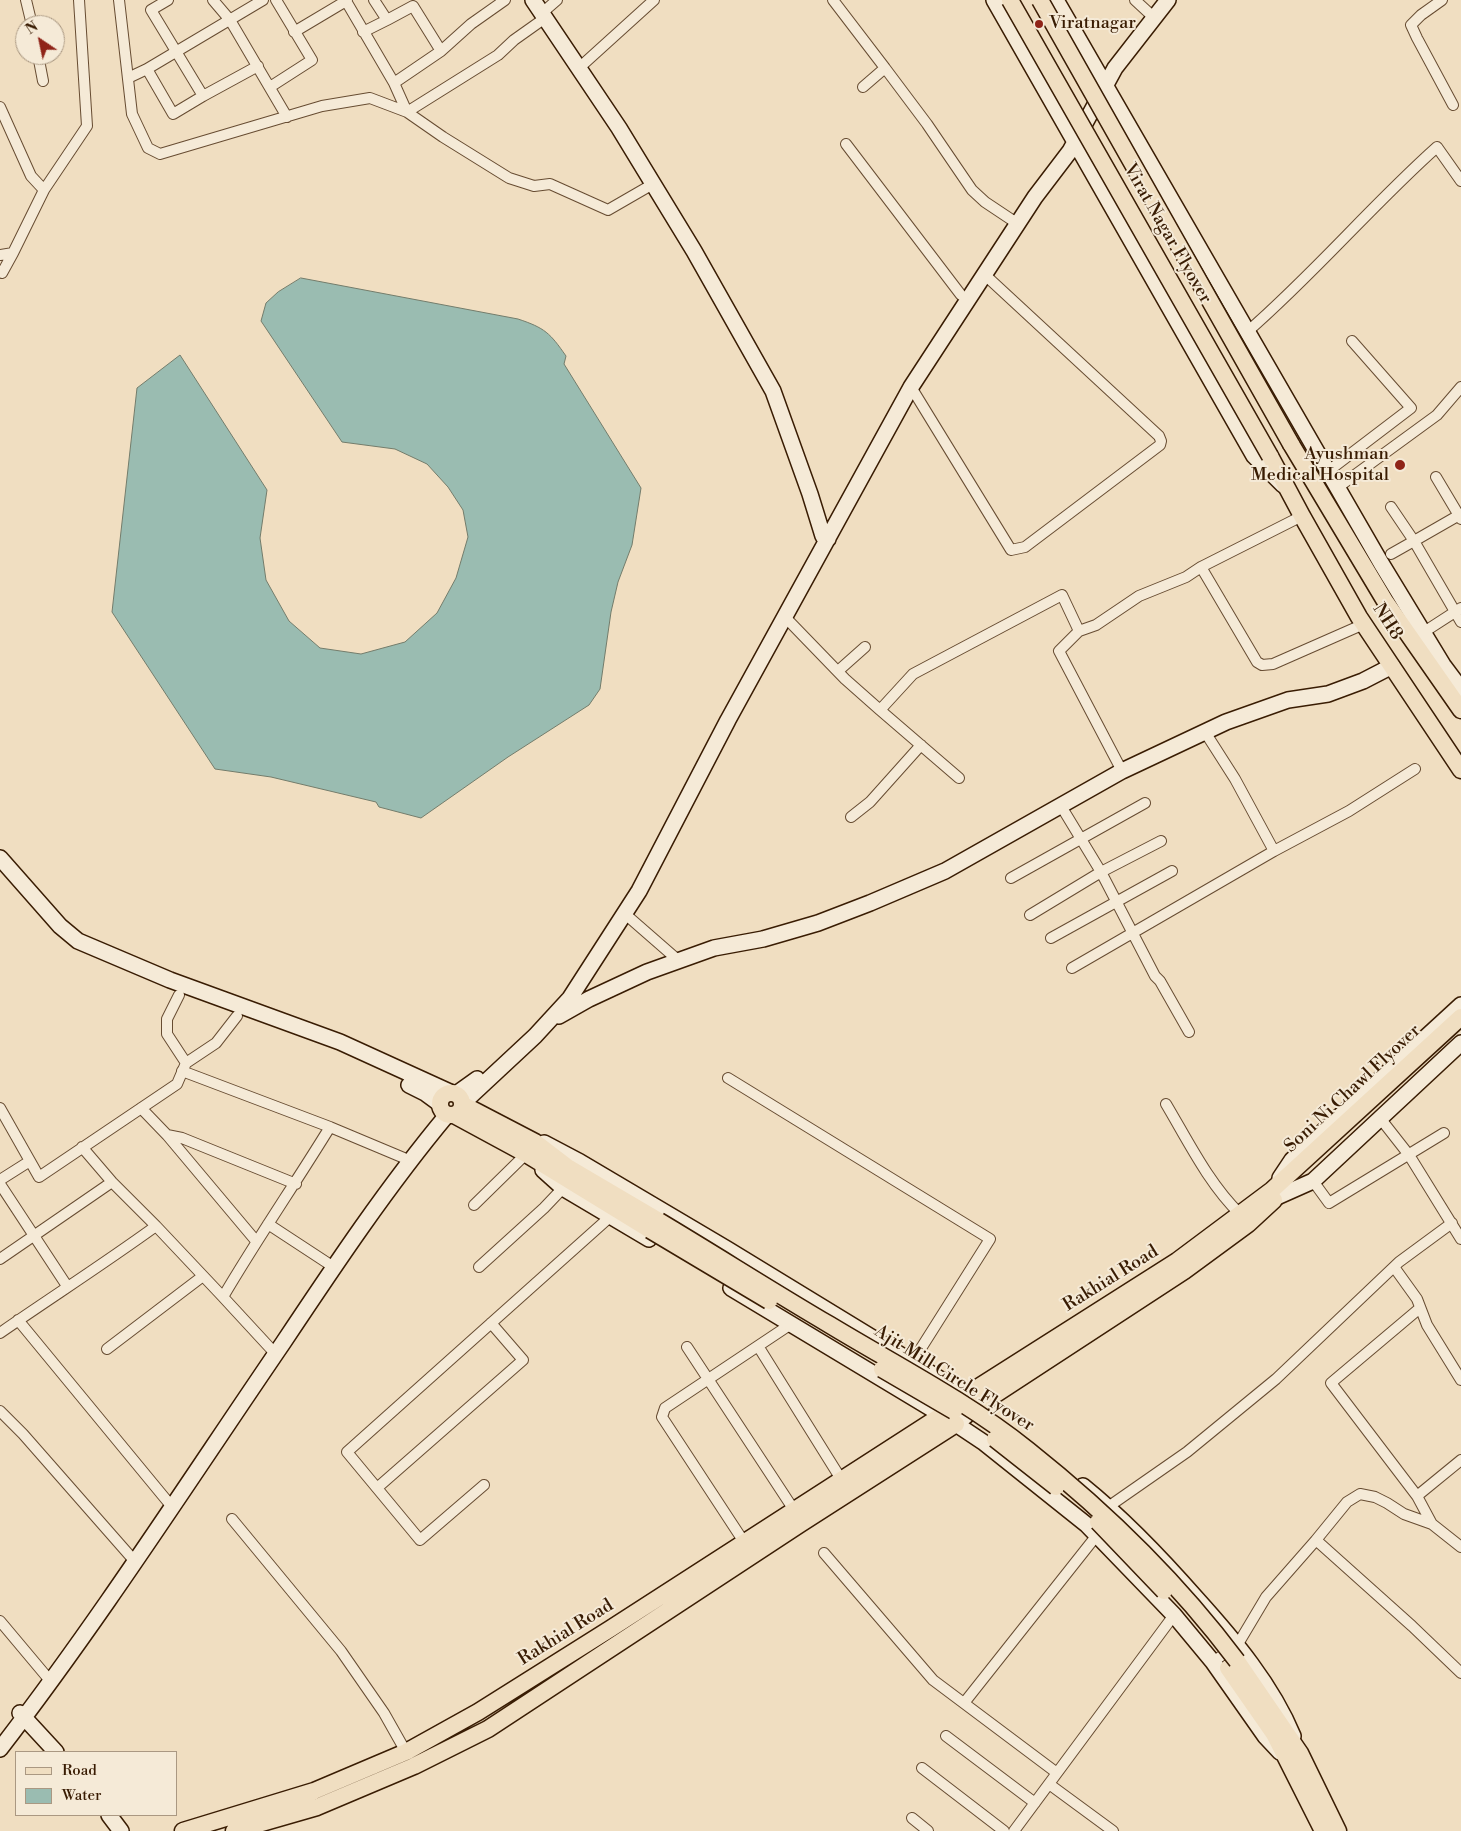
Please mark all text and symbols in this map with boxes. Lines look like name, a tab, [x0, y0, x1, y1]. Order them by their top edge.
place label: Viratnagar	[1049, 13, 1136, 35]
north arrow	[15, 15, 65, 65]
text: N	[23, 18, 42, 39]
marker: Viratnagar	[1033, 18, 1045, 30]
street label: Virat Nagar Flyover	[1118, 160, 1216, 308]
place label: Ayushman Medical Hospital	[1251, 444, 1389, 486]
marker: Ayushman Medical Hospital	[1393, 458, 1407, 472]
street label: NH8	[1367, 600, 1407, 644]
street label: Soni Ni Chawl Flyover	[1280, 1020, 1426, 1158]
street label: Rakhial Road	[1060, 1241, 1162, 1317]
street label: Ajit Mill Circle Flyover	[870, 1321, 1038, 1437]
street label: Rakhial Road	[515, 1595, 617, 1671]
legend	[15, 1751, 178, 1816]
text: Road	[62, 1761, 97, 1780]
text: Water	[62, 1786, 101, 1805]

